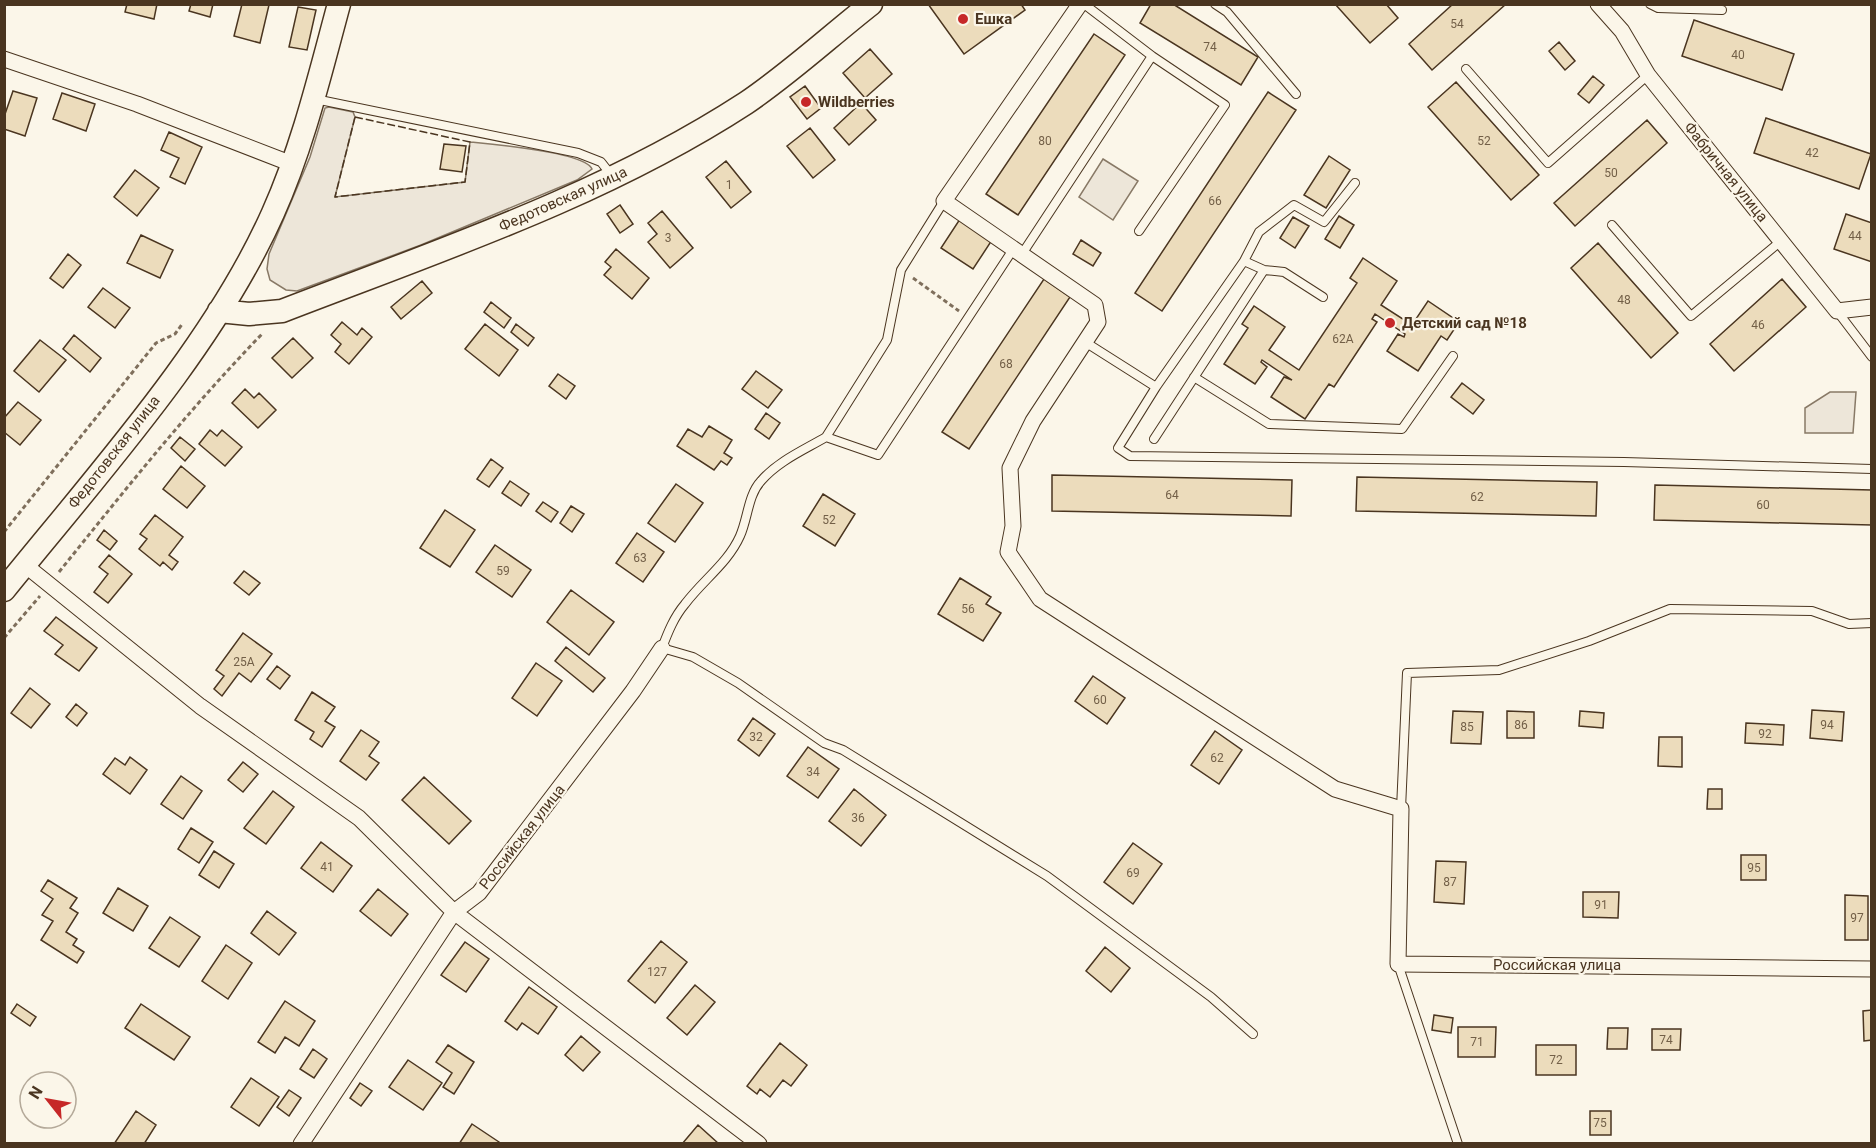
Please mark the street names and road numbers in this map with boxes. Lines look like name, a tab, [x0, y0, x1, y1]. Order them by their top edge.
street label: Фабричная улица	[1680, 119, 1772, 225]
street label: Федотовская улица	[496, 163, 630, 235]
street label: Федотовская улица	[64, 392, 164, 512]
street label: Российская улица	[475, 781, 569, 893]
street label: Российская улица	[1493, 956, 1621, 974]

